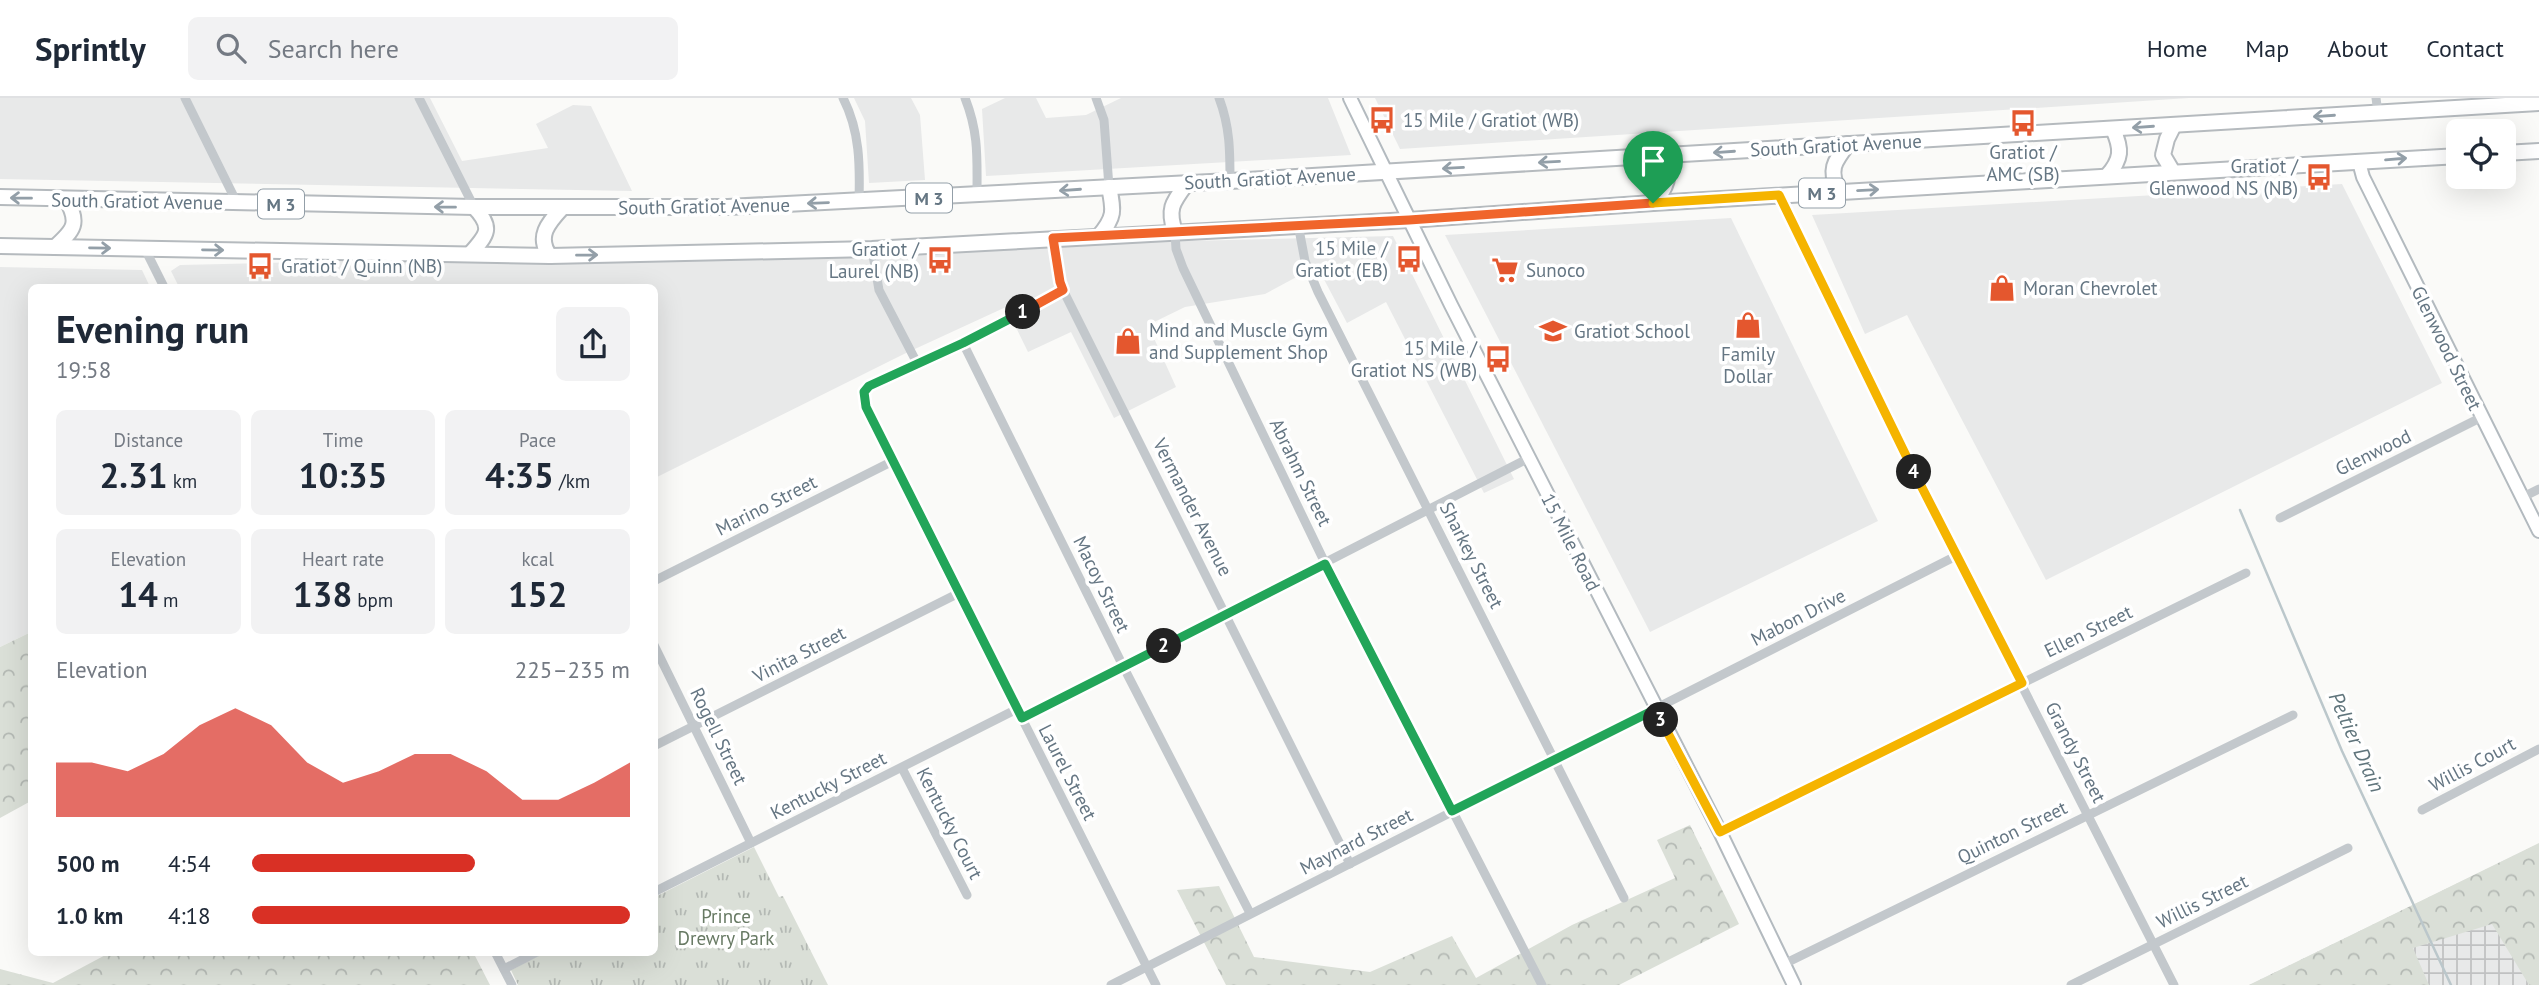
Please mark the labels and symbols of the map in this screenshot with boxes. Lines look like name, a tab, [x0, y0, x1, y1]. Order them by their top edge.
bus stop icon: 15 Mile / Gratiot (WB)	[1367, 105, 1397, 135]
place label: 15 Mile / Gratiot (WB)	[1403, 108, 1579, 132]
bus stop icon: Gratiot / AMC (SB)	[2008, 108, 2038, 138]
one-way arrow	[2313, 110, 2336, 123]
one-way arrow	[2133, 121, 2155, 134]
street label: South Gratiot Avenue	[1750, 129, 1922, 161]
pin	[1623, 131, 1683, 203]
place label: Gratiot / AMC (SB)	[1986, 140, 2060, 186]
one-way arrow	[1713, 146, 1736, 159]
one-way arrow	[2384, 153, 2407, 166]
place label: Gratiot / Glenwood NS (NB)	[2149, 154, 2299, 200]
one-way arrow	[1538, 156, 1561, 169]
street label: South Gratiot Avenue	[1184, 162, 1356, 194]
one-way arrow	[1442, 162, 1465, 175]
bus stop icon: Gratiot / Glenwood NS (NB)	[2304, 162, 2334, 192]
road number: M 3	[1799, 178, 1845, 208]
one-way arrow	[1059, 183, 1082, 196]
one-way arrow	[1856, 183, 1879, 196]
road number: M 3	[906, 184, 952, 212]
street label: South Gratiot Avenue	[51, 188, 223, 214]
road number: M 3	[258, 190, 304, 218]
one-way arrow	[10, 191, 33, 205]
street label: South Gratiot Avenue	[618, 193, 790, 219]
one-way arrow	[807, 197, 830, 210]
one-way arrow	[434, 200, 457, 214]
place label: 15 Mile / Gratiot (EB)	[1295, 236, 1389, 282]
place label: Gratiot / Laurel (NB)	[829, 237, 920, 283]
one-way arrow	[88, 241, 111, 255]
one-way arrow	[201, 244, 224, 257]
bus stop icon: 15 Mile / Gratiot (EB)	[1394, 244, 1424, 274]
bus stop icon: Gratiot / Laurel (NB)	[925, 245, 955, 275]
one-way arrow	[576, 248, 599, 262]
bus stop icon: Gratiot / Quinn (NB)	[245, 251, 275, 281]
place label: Gratiot / Quinn (NB)	[281, 254, 442, 278]
supermarket icon: Sunoco	[1490, 255, 1520, 285]
place label: Sunoco	[1526, 258, 1585, 282]
shop icon: Moran Chevrolet	[1987, 273, 2017, 303]
place label: Moran Chevrolet	[2023, 276, 2158, 300]
street label: Glenwood Street	[2407, 282, 2488, 415]
pin: 1	[1006, 294, 1040, 330]
shop icon: Family Dollar	[1733, 310, 1763, 340]
school or university icon: Gratiot School	[1538, 316, 1568, 346]
place label: Mind and Muscle Gym and Supplement Shop	[1149, 318, 1328, 364]
place label: Gratiot School	[1574, 319, 1690, 343]
shop icon: Mind and Muscle Gym and Supplement Shop	[1113, 326, 1143, 356]
place label: 15 Mile / Gratiot NS (WB)	[1351, 336, 1478, 382]
place label: Family Dollar	[1721, 342, 1775, 388]
bus stop icon: 15 Mile / Gratiot NS (WB)	[1483, 344, 1513, 374]
street label: Abrahm Street	[1265, 414, 1338, 530]
street label: Glenwood	[2331, 423, 2415, 481]
street label: Vermander Avenue	[1148, 433, 1238, 580]
pin: 4	[1896, 454, 1932, 490]
street label: Marino Street	[711, 469, 821, 541]
street label: 15 Mile Road	[1536, 489, 1606, 595]
street label: Sharkey Street	[1435, 498, 1509, 613]
street label: Macoy Street	[1068, 532, 1136, 637]
street label: Mabon Drive	[1747, 583, 1849, 651]
street label: Ellen Street	[2040, 599, 2136, 663]
street label: Vinita Street	[748, 620, 850, 688]
pin: 2	[1146, 628, 1182, 664]
street label: Rogell Street	[685, 683, 753, 789]
water label: Peltier Drain	[2323, 687, 2391, 797]
street label: Grandy Street	[2040, 698, 2112, 807]
pin: 3	[1644, 702, 1678, 738]
street label: Laurel Street	[1034, 720, 1103, 824]
street label: Willis Court	[2425, 731, 2520, 797]
street label: Kentucky Street	[766, 745, 890, 824]
street label: Kentucky Court	[912, 763, 989, 883]
street label: Quinton Street	[1953, 795, 2071, 869]
street label: Maynard Street	[1296, 802, 1417, 880]
street label: Willis Street	[2152, 868, 2252, 933]
park label: Prince Drewry Park	[678, 904, 774, 950]

